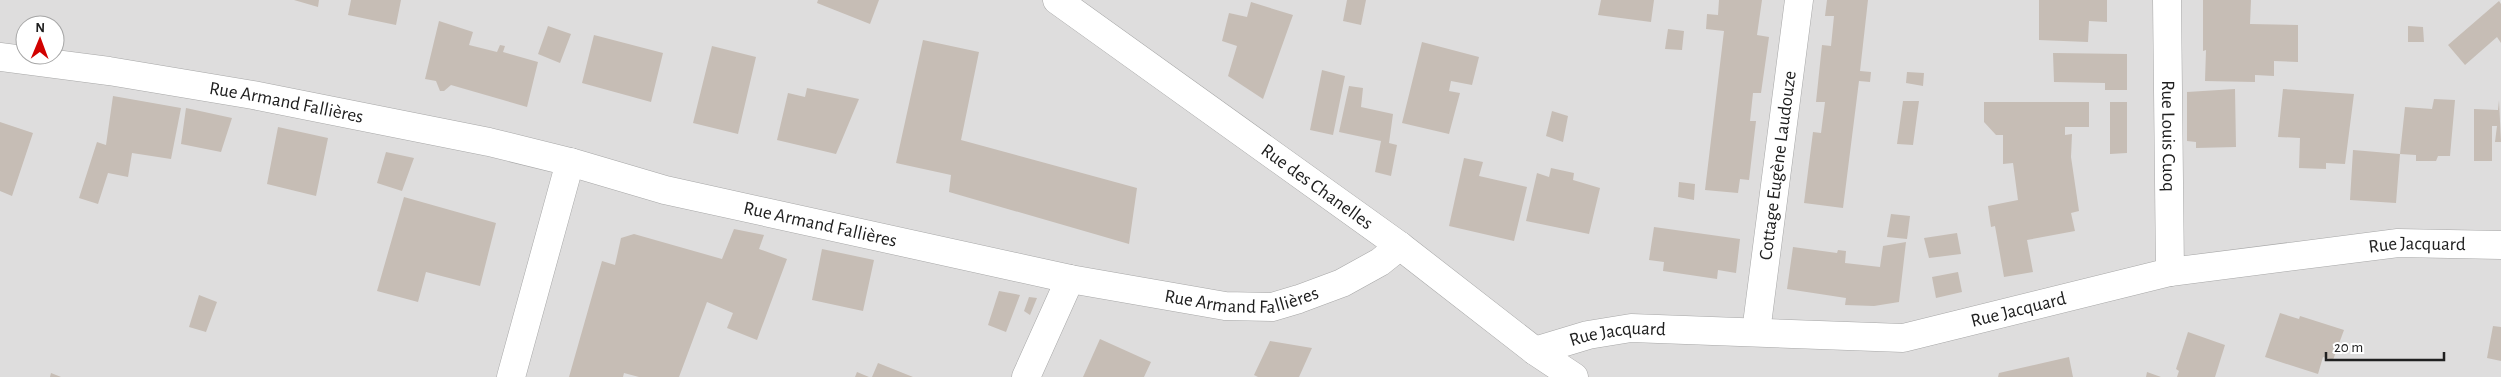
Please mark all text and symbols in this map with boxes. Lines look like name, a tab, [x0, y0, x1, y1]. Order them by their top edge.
north arrow	[15, 15, 65, 65]
text: N	[35, 21, 45, 35]
street label: Cottage Eugène Laudouze	[1756, 70, 1799, 261]
street label: Rue Armand Fallières	[208, 78, 365, 126]
street label: Rue Louis Cuoq	[2158, 80, 2179, 192]
street label: Rue des Chanelles	[1258, 140, 1376, 233]
street label: Rue Armand Fallières	[742, 198, 899, 250]
street label: Rue Jacquard	[2367, 233, 2466, 256]
street label: Rue Armand Fallières	[1163, 283, 1321, 317]
street label: Rue Jacquard	[1969, 289, 2068, 330]
street label: Rue Jacquard	[1567, 319, 1666, 350]
scale bar	[2326, 330, 2444, 362]
text: 20 m	[2334, 340, 2363, 355]

